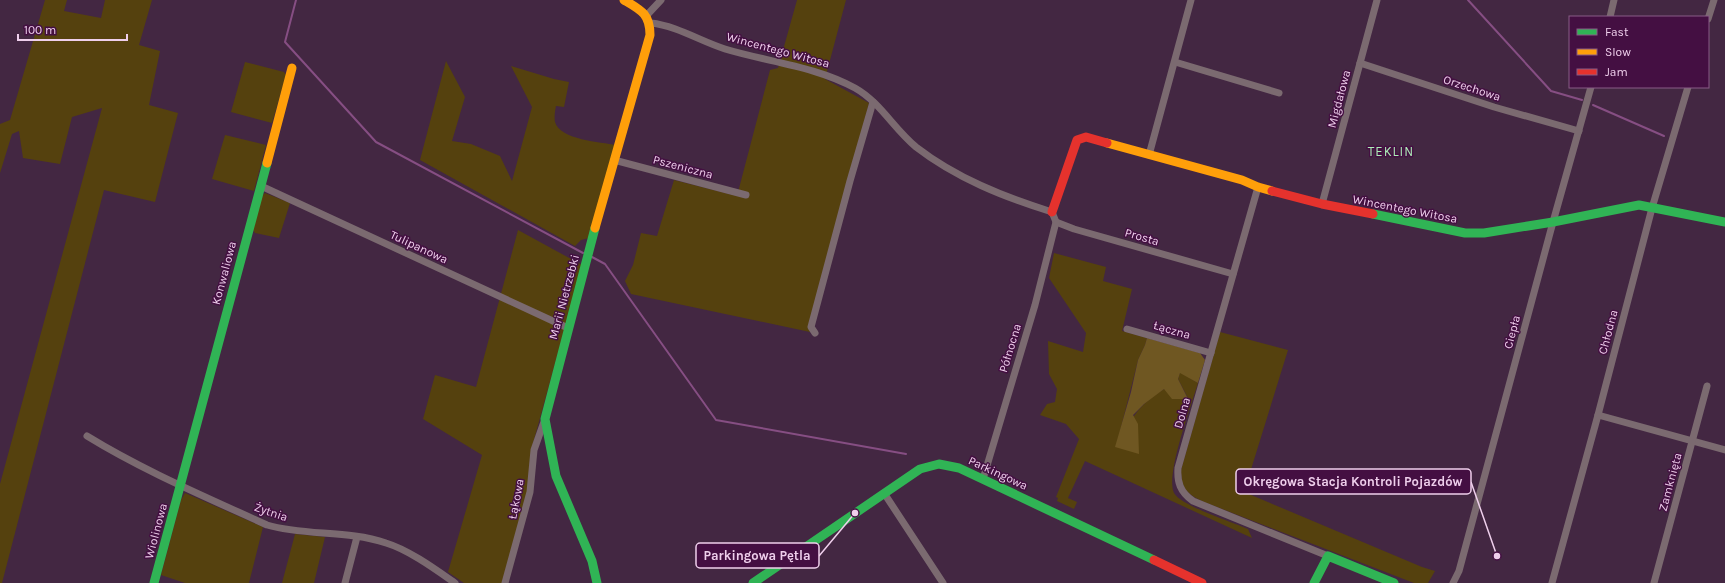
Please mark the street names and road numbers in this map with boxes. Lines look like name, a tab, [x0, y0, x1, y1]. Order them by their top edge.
street label: Wincentego Witosa	[725, 29, 831, 71]
street label: Migdałowa	[1325, 68, 1353, 130]
street label: Orzechowa	[1442, 72, 1502, 104]
street label: Pszeniczna	[652, 152, 714, 182]
street label: Wincentego Witosa	[1351, 192, 1459, 226]
street label: Prosta	[1123, 225, 1161, 249]
street label: Tulipanowa	[388, 228, 450, 266]
street label: Konwaliowa	[209, 240, 239, 306]
street label: Marii Nietrzebki	[546, 253, 582, 341]
street label: Chłodna	[1595, 308, 1621, 356]
street label: Ciepła	[1501, 314, 1523, 350]
street label: Łączna	[1152, 318, 1192, 342]
street label: Północna	[996, 322, 1024, 374]
street label: Dolna	[1171, 396, 1193, 430]
street label: Zamknięta	[1656, 451, 1684, 513]
street label: Parkingowa	[966, 453, 1030, 493]
street label: Łąkowa	[505, 478, 527, 520]
street label: Żytnia	[252, 500, 290, 524]
street label: Wiolinowa	[142, 502, 170, 560]

